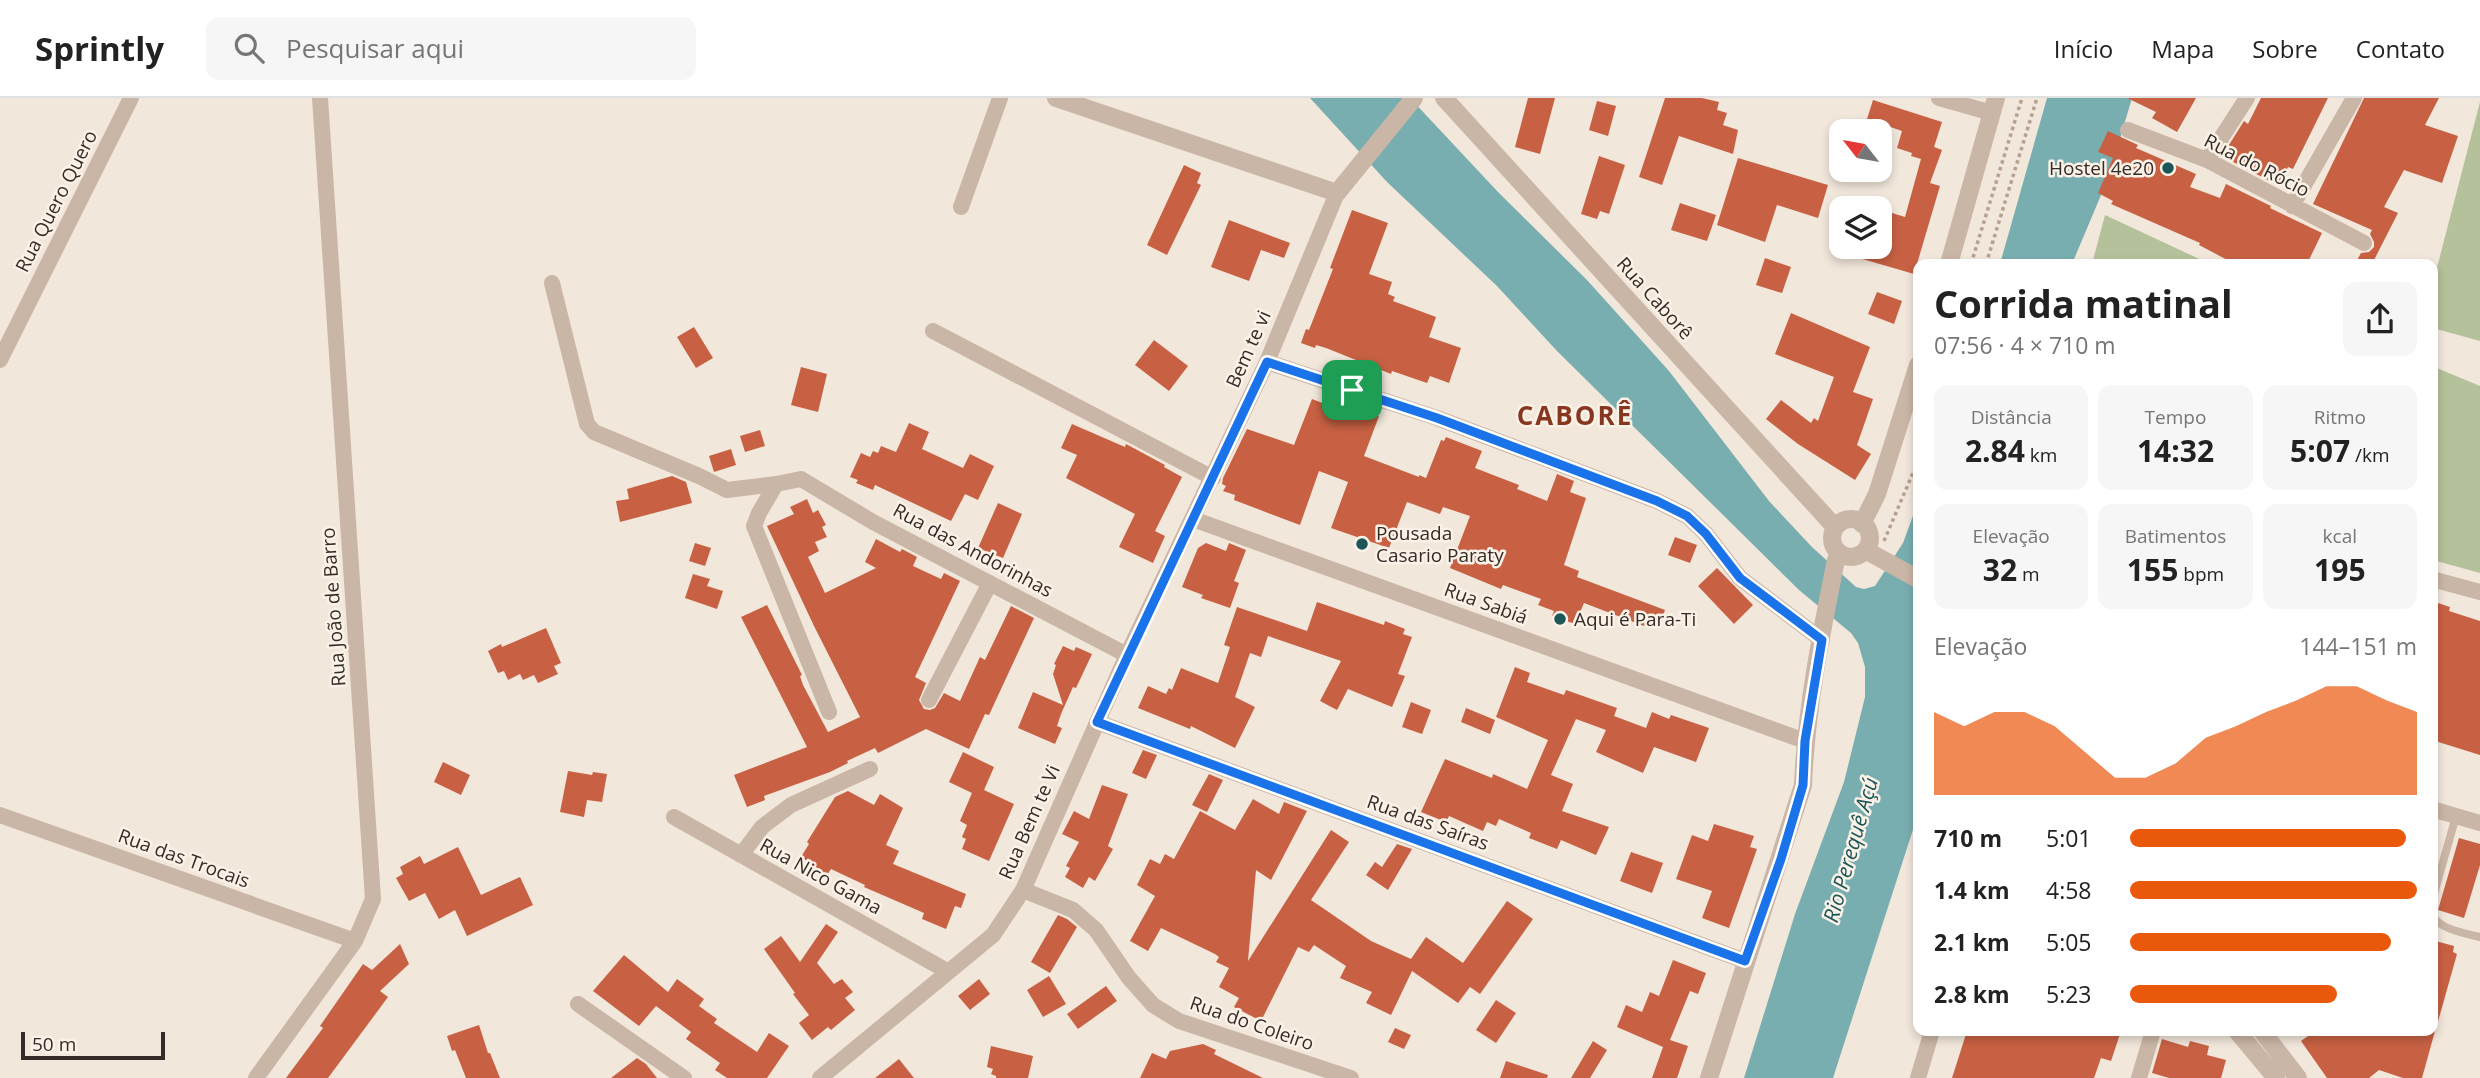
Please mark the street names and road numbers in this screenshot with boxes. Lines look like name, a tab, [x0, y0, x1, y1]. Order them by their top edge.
street label: Rua Quero Quero	[9, 125, 103, 277]
street label: Rua do Rócio	[2200, 127, 2314, 203]
street label: Rua Caborê	[1611, 251, 1699, 345]
street label: Bem te vi	[1219, 306, 1277, 392]
street label: Rua das Andorinhas	[889, 497, 1057, 603]
street label: Rua João de Barro	[314, 527, 352, 687]
street label: Rua Sabiá	[1441, 576, 1531, 630]
street label: Rua Bem te Vi	[992, 761, 1066, 883]
street label: Rua das Saíras	[1363, 788, 1493, 856]
street label: Rua das Trocais	[115, 822, 253, 894]
street label: Rua Nico Gama	[755, 832, 887, 920]
street label: Rua do Coleiro	[1186, 990, 1318, 1056]

